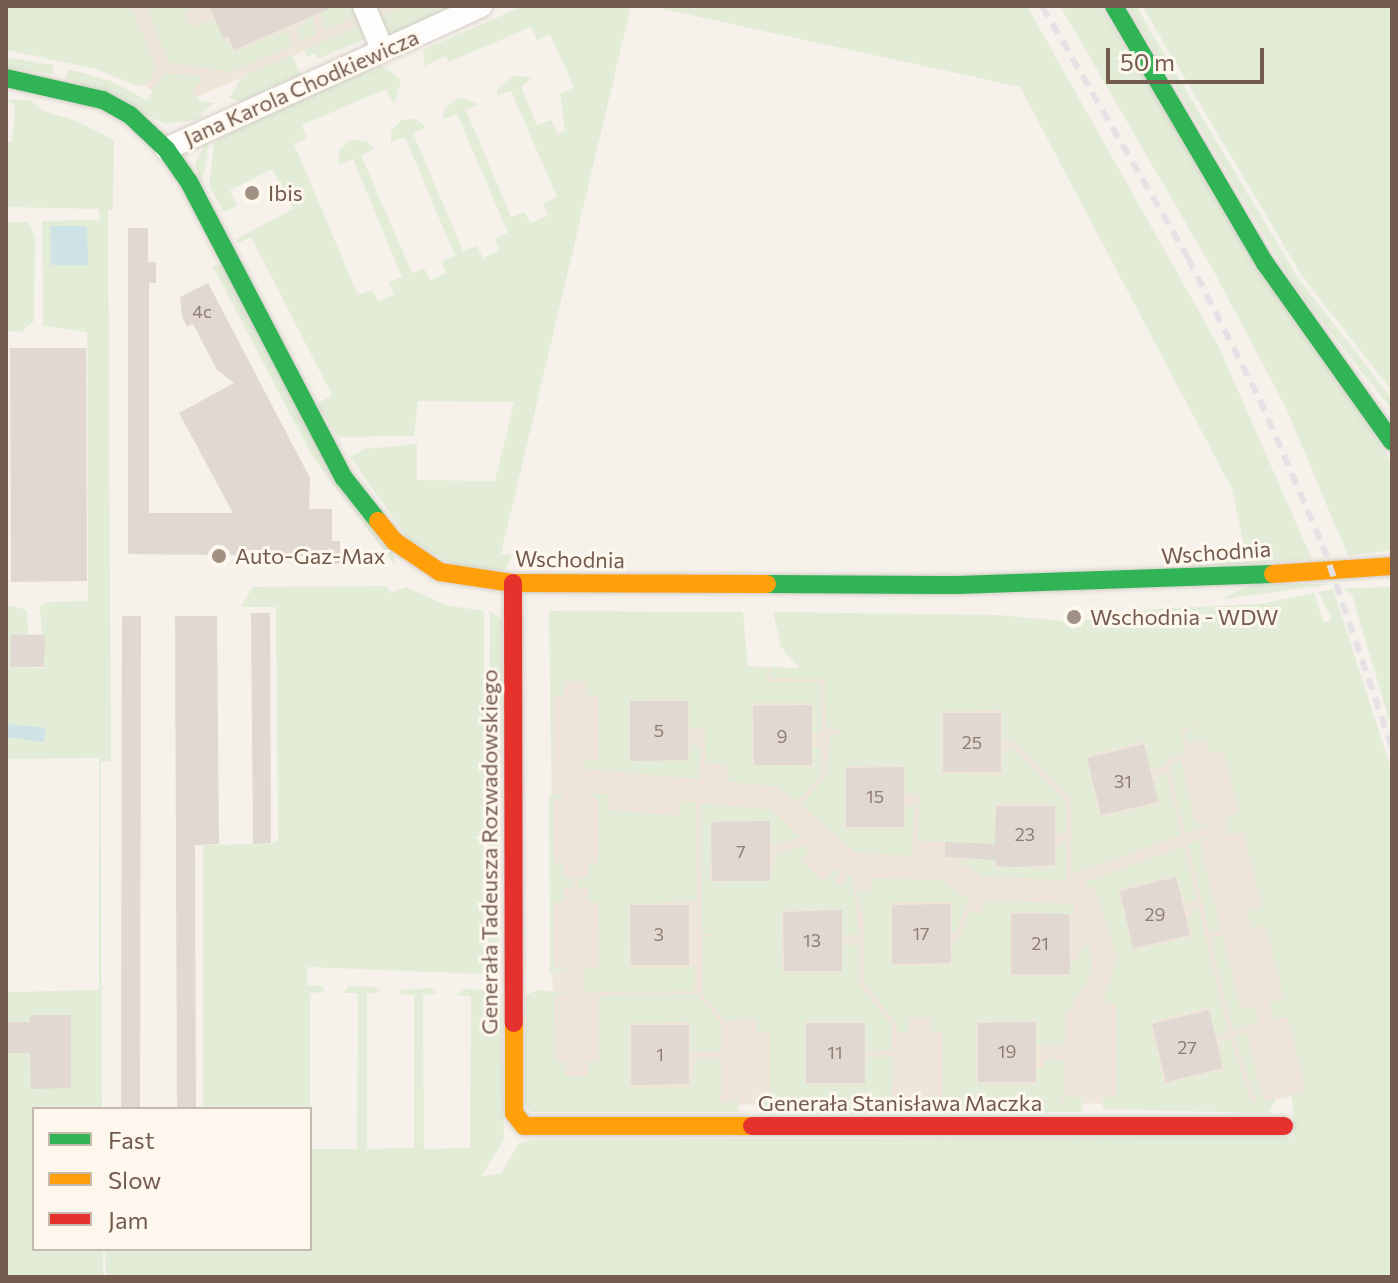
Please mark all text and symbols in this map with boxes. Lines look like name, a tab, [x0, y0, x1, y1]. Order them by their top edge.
street label: Jana Karola Chodkiewicza	[179, 23, 423, 151]
scale bar	[1110, 32, 1268, 82]
text: 50 m	[1120, 47, 1175, 76]
place label: Ibis	[268, 180, 303, 206]
marker: Ibis	[243, 184, 261, 202]
house number: 4c	[192, 300, 212, 322]
street label: Wschodnia	[1160, 535, 1272, 569]
place label: Auto-Gaz-Max	[235, 543, 385, 569]
street label: Wschodnia	[515, 545, 625, 573]
marker: Auto-Gaz-Max	[210, 547, 228, 565]
place label: Wschodnia - WDW	[1090, 604, 1278, 630]
marker: Wschodnia - WDW	[1065, 608, 1083, 626]
street label: Generała Tadeusza Rozwadowskiego	[476, 669, 502, 1035]
house number: 5	[654, 719, 664, 741]
house number: 9	[777, 725, 787, 747]
house number: 25	[962, 731, 982, 753]
house number: 31	[1114, 770, 1132, 792]
house number: 15	[866, 785, 884, 807]
house number: 23	[1015, 823, 1035, 845]
house number: 7	[736, 840, 746, 862]
house number: 29	[1145, 903, 1165, 925]
house number: 17	[912, 922, 930, 944]
house number: 3	[654, 923, 664, 945]
house number: 13	[803, 929, 821, 951]
house number: 21	[1031, 932, 1049, 954]
house number: 27	[1177, 1036, 1197, 1058]
house number: 19	[998, 1040, 1016, 1062]
house number: 11	[827, 1041, 843, 1063]
house number: 1	[656, 1043, 664, 1065]
street label: Generała Stanisława Maczka	[758, 1090, 1042, 1116]
legend	[32, 1107, 312, 1251]
text: Fast	[108, 1125, 155, 1154]
text: Slow	[108, 1165, 161, 1194]
text: Jam	[108, 1205, 148, 1234]

